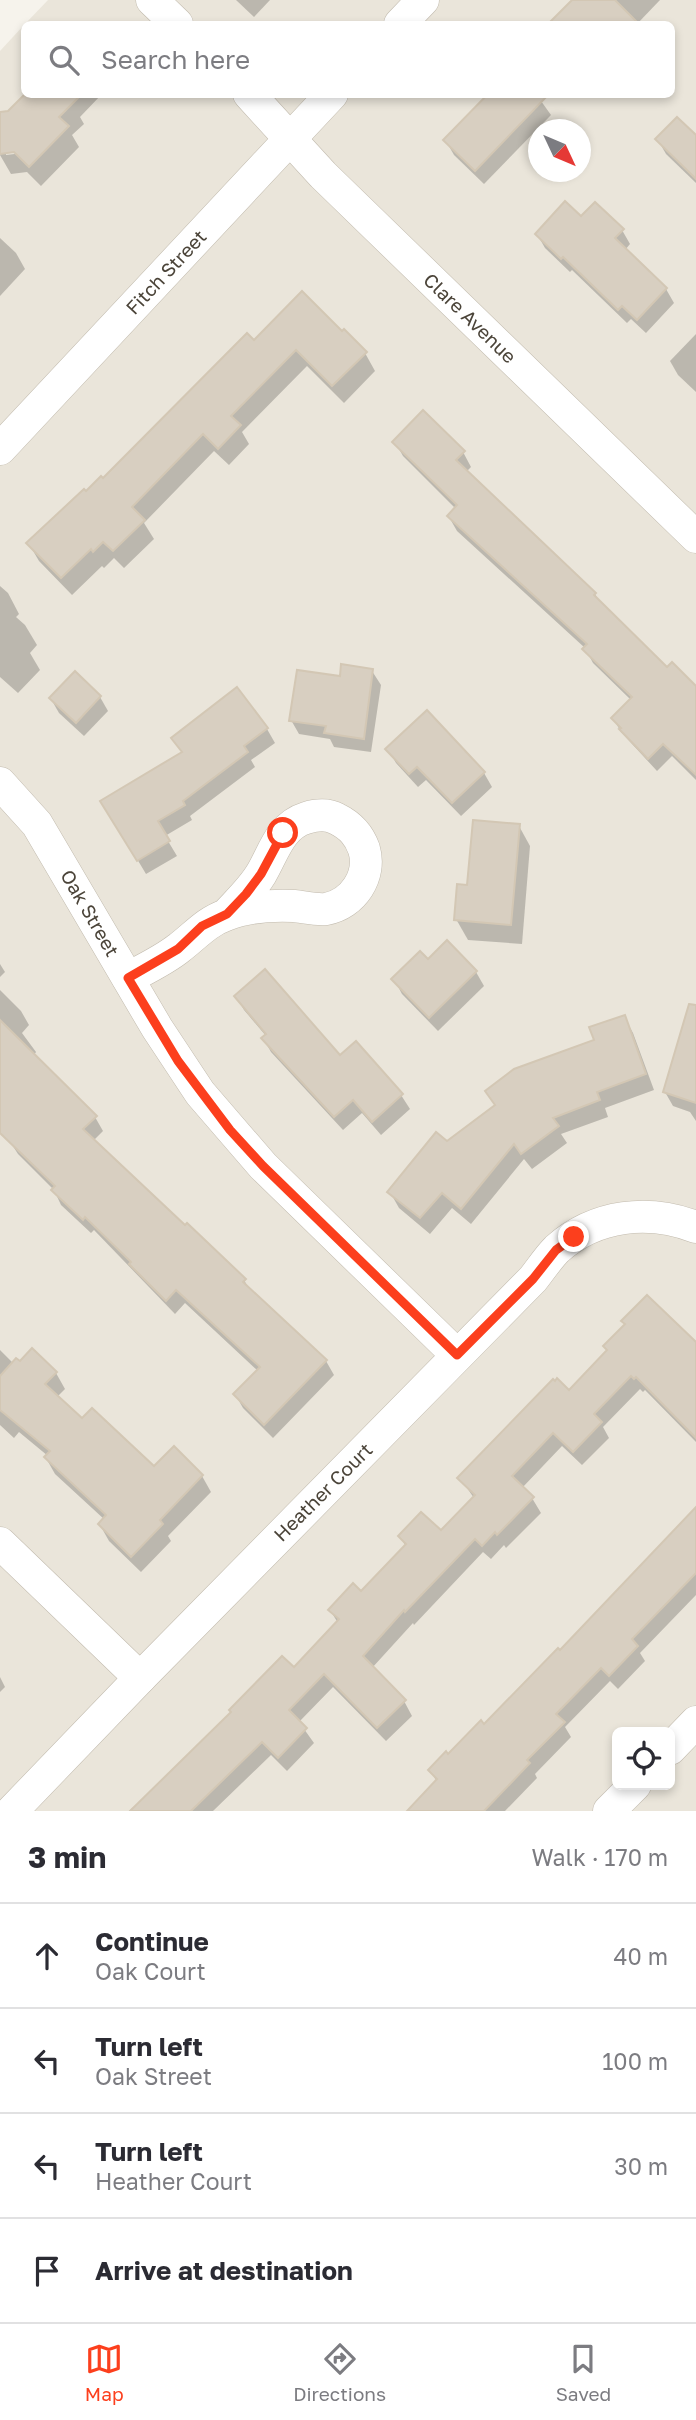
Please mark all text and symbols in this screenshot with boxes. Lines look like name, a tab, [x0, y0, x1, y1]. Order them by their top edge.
search box	[21, 21, 675, 98]
icon: search	[45, 41, 83, 79]
text: Search here	[101, 44, 250, 75]
north arrow	[528, 119, 591, 182]
street label: Fitch Street	[121, 225, 211, 319]
street label: Clare Avenue	[419, 268, 521, 368]
route start	[267, 817, 298, 848]
street label: Oak Street	[56, 865, 125, 960]
route end	[558, 1221, 589, 1252]
street label: Heather Court	[269, 1438, 377, 1546]
map controls	[612, 1727, 675, 1790]
button: locate	[612, 1727, 675, 1790]
text: 3 min	[28, 1839, 106, 1875]
text: Walk · 170 m	[531, 1843, 668, 1871]
text: Continue	[95, 1926, 209, 1957]
icon: ahead	[28, 1937, 66, 1975]
text: 40 m	[614, 1942, 668, 1970]
text: Oak Court	[95, 1957, 206, 1985]
text: Turn left	[95, 2031, 203, 2062]
icon: left	[28, 2042, 66, 2080]
text: 100 m	[602, 2047, 668, 2075]
text: Oak Street	[95, 2062, 212, 2090]
text: Turn left	[95, 2136, 203, 2167]
icon: left	[28, 2147, 66, 2185]
text: 30 m	[614, 2152, 668, 2180]
text: Heather Court	[95, 2167, 252, 2195]
icon: arrive	[28, 2252, 66, 2290]
text: Arrive at destination	[95, 2255, 353, 2286]
tab: Map	[85, 2340, 124, 2405]
tab: Directions	[293, 2340, 386, 2405]
tab: Saved	[556, 2340, 611, 2405]

